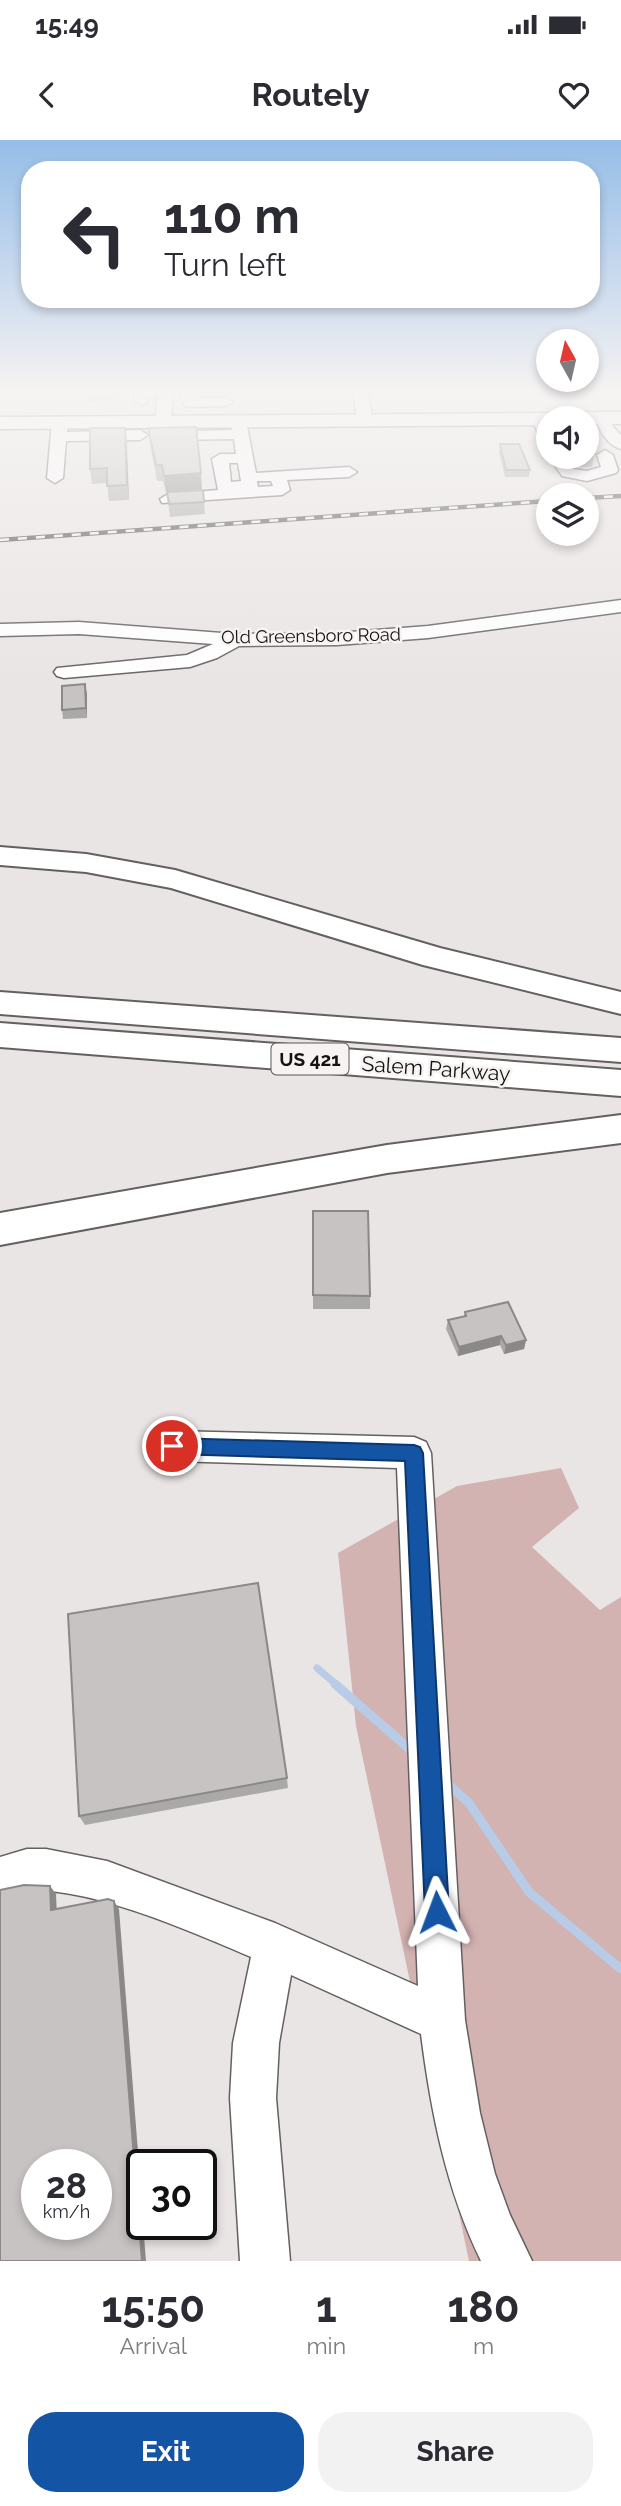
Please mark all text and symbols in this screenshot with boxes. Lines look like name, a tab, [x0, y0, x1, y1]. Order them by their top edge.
text: 15:49	[35, 10, 99, 40]
icon: back	[28, 76, 66, 114]
text: Routely	[252, 76, 369, 113]
icon: heart	[555, 76, 593, 114]
text: 110 m	[164, 187, 300, 244]
icon: left	[49, 189, 140, 280]
text: Turn left	[164, 246, 286, 283]
north arrow	[536, 329, 598, 392]
map controls	[536, 329, 599, 546]
button: sound	[536, 406, 599, 469]
button: layers	[536, 483, 599, 546]
street label: Old Greensboro Road	[221, 623, 401, 648]
road number: US 421	[272, 1043, 348, 1074]
street label: Salem Parkway	[361, 1051, 511, 1086]
pin	[142, 1416, 202, 1476]
icon: arrive	[153, 1427, 191, 1465]
position arrow	[400, 1875, 474, 1949]
speed limit sign: 30	[126, 2149, 217, 2240]
text: 28	[46, 2165, 87, 2206]
text: km/h	[43, 2201, 90, 2222]
text: 15:50	[102, 2283, 205, 2332]
text: 1	[316, 2283, 337, 2332]
text: 180	[448, 2283, 519, 2332]
text: Arrival	[120, 2332, 187, 2359]
text: min	[306, 2332, 346, 2359]
text: m	[473, 2332, 494, 2359]
button: Exit	[28, 2412, 304, 2492]
button: Share	[318, 2412, 593, 2492]

